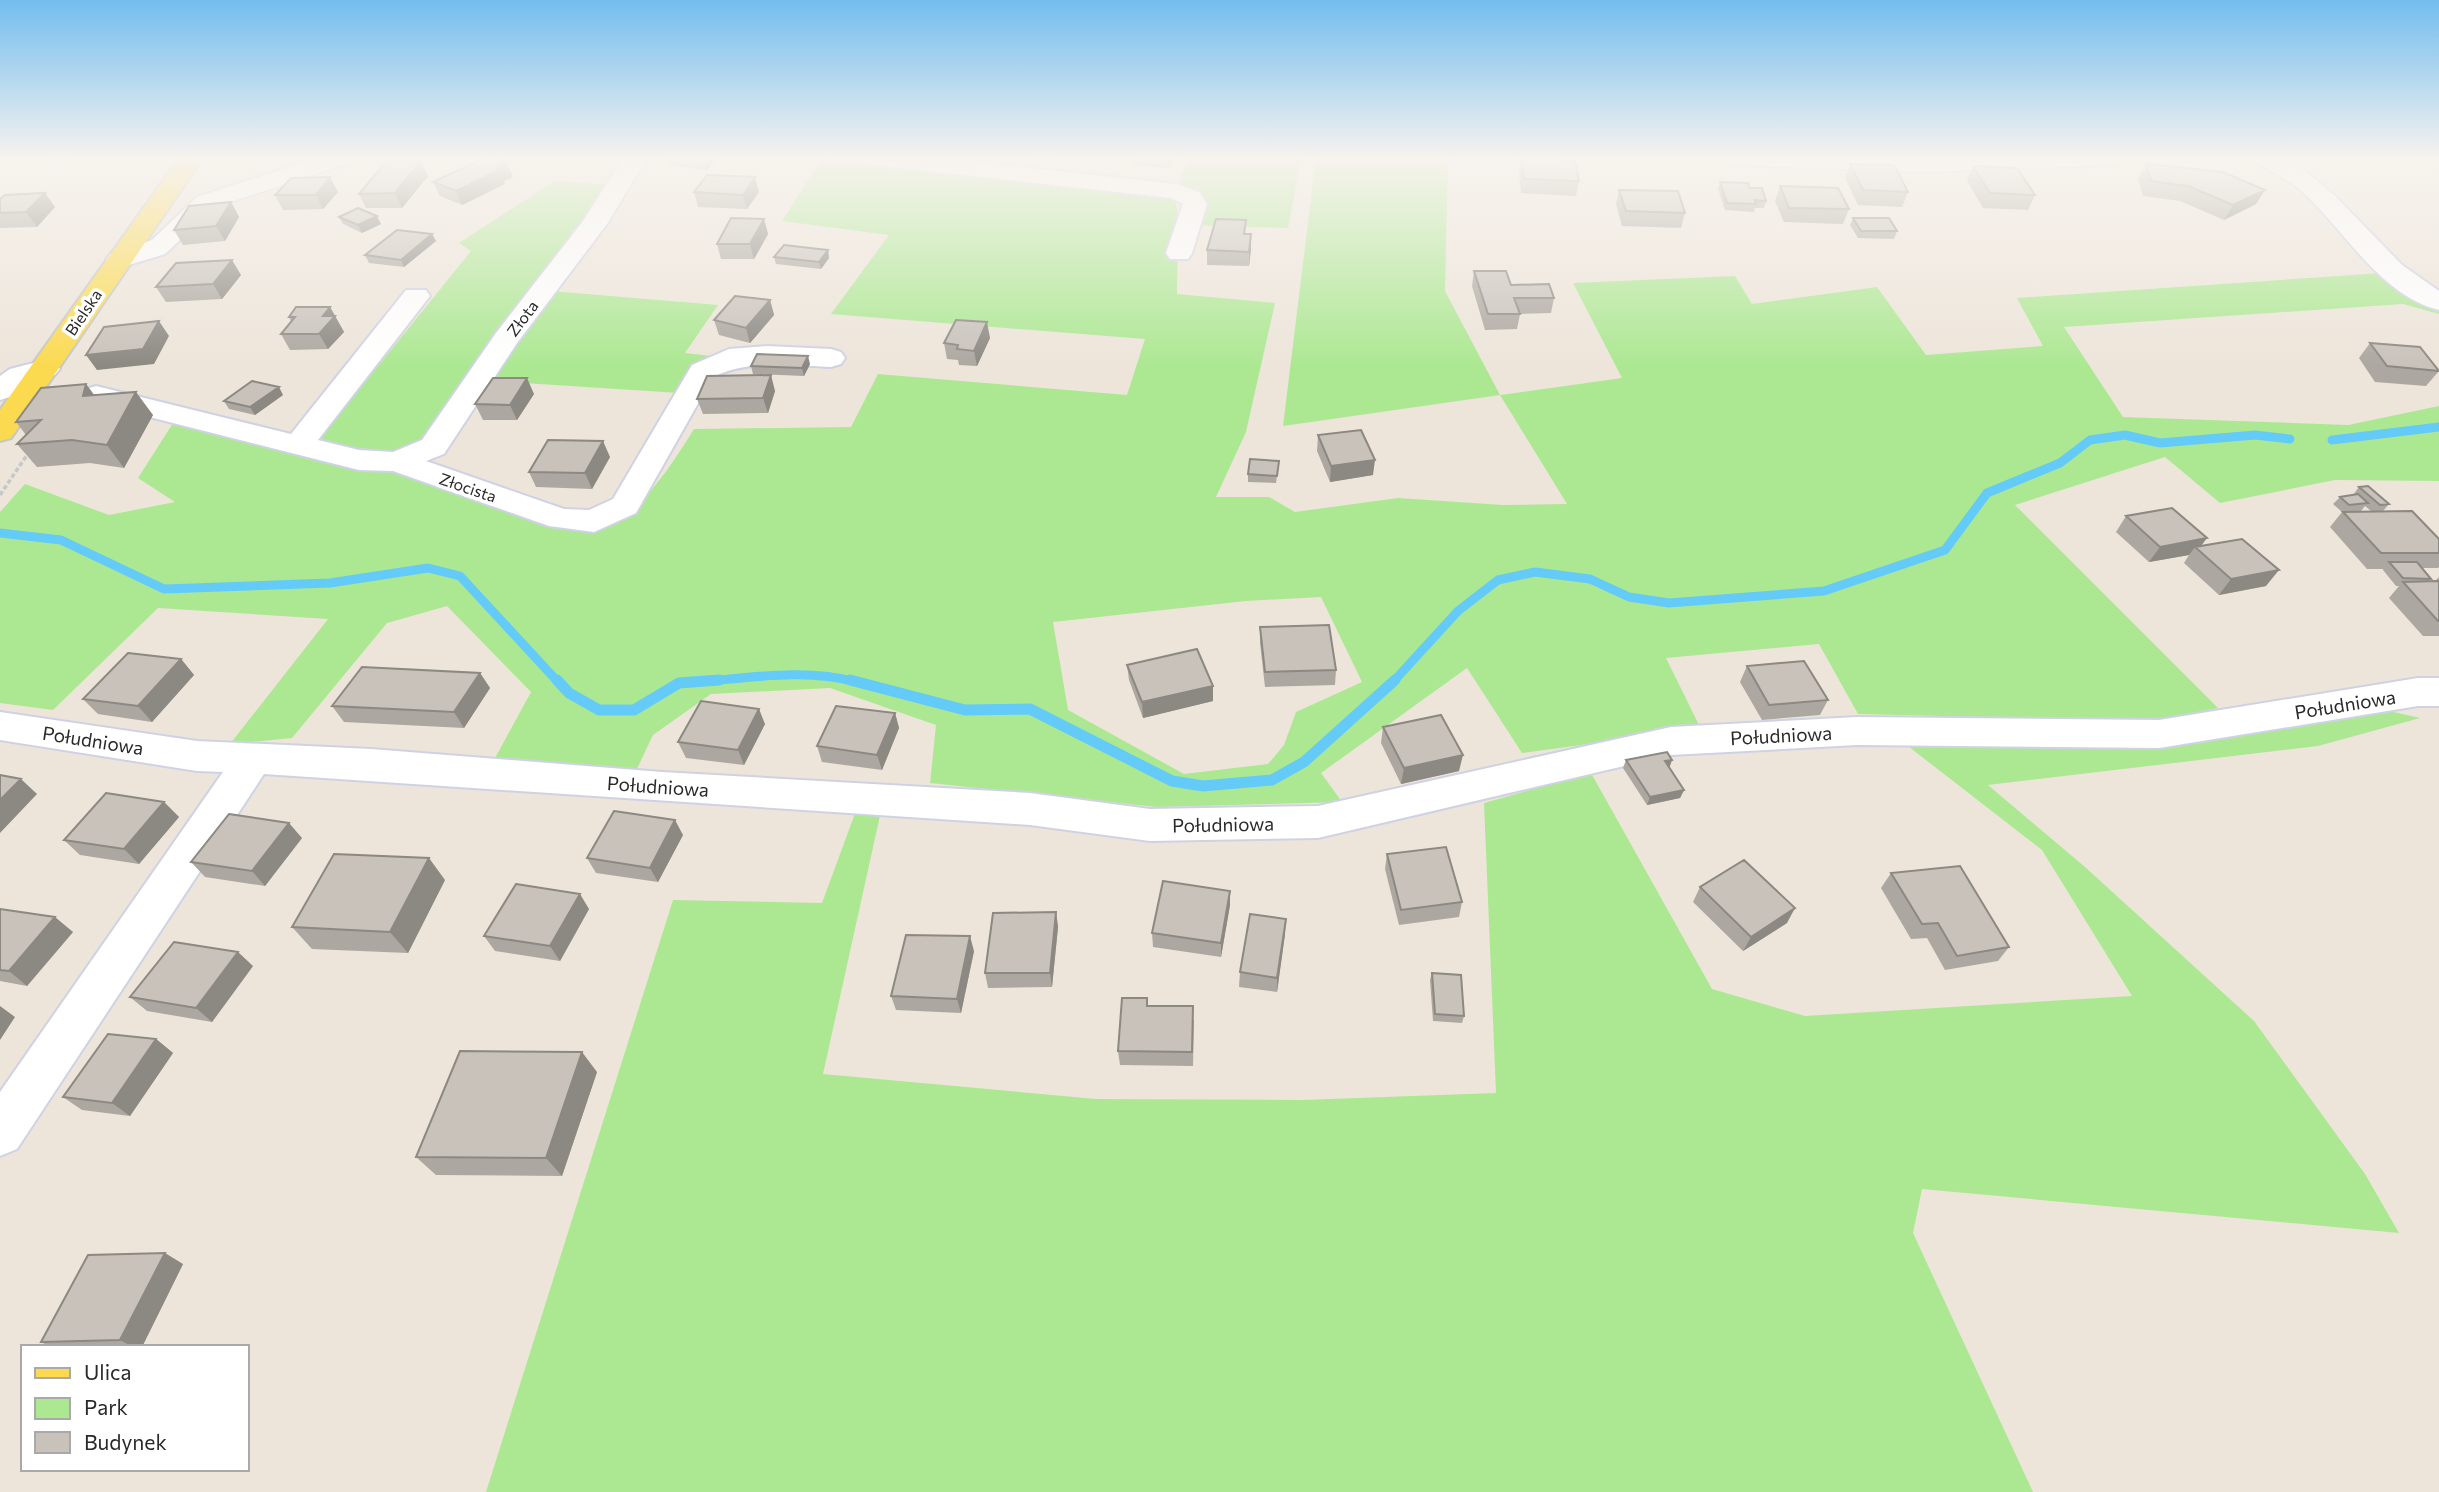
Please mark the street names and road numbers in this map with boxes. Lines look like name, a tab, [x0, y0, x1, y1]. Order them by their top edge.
street label: Bielska	[61, 285, 105, 339]
street label: Złota	[502, 296, 542, 340]
street label: Złocista	[437, 468, 499, 506]
street label: Południowa	[2293, 685, 2397, 723]
street label: Południowa	[41, 721, 145, 759]
street label: Południowa	[1729, 721, 1833, 749]
street label: Południowa	[606, 771, 710, 801]
street label: Południowa	[1172, 812, 1274, 836]

